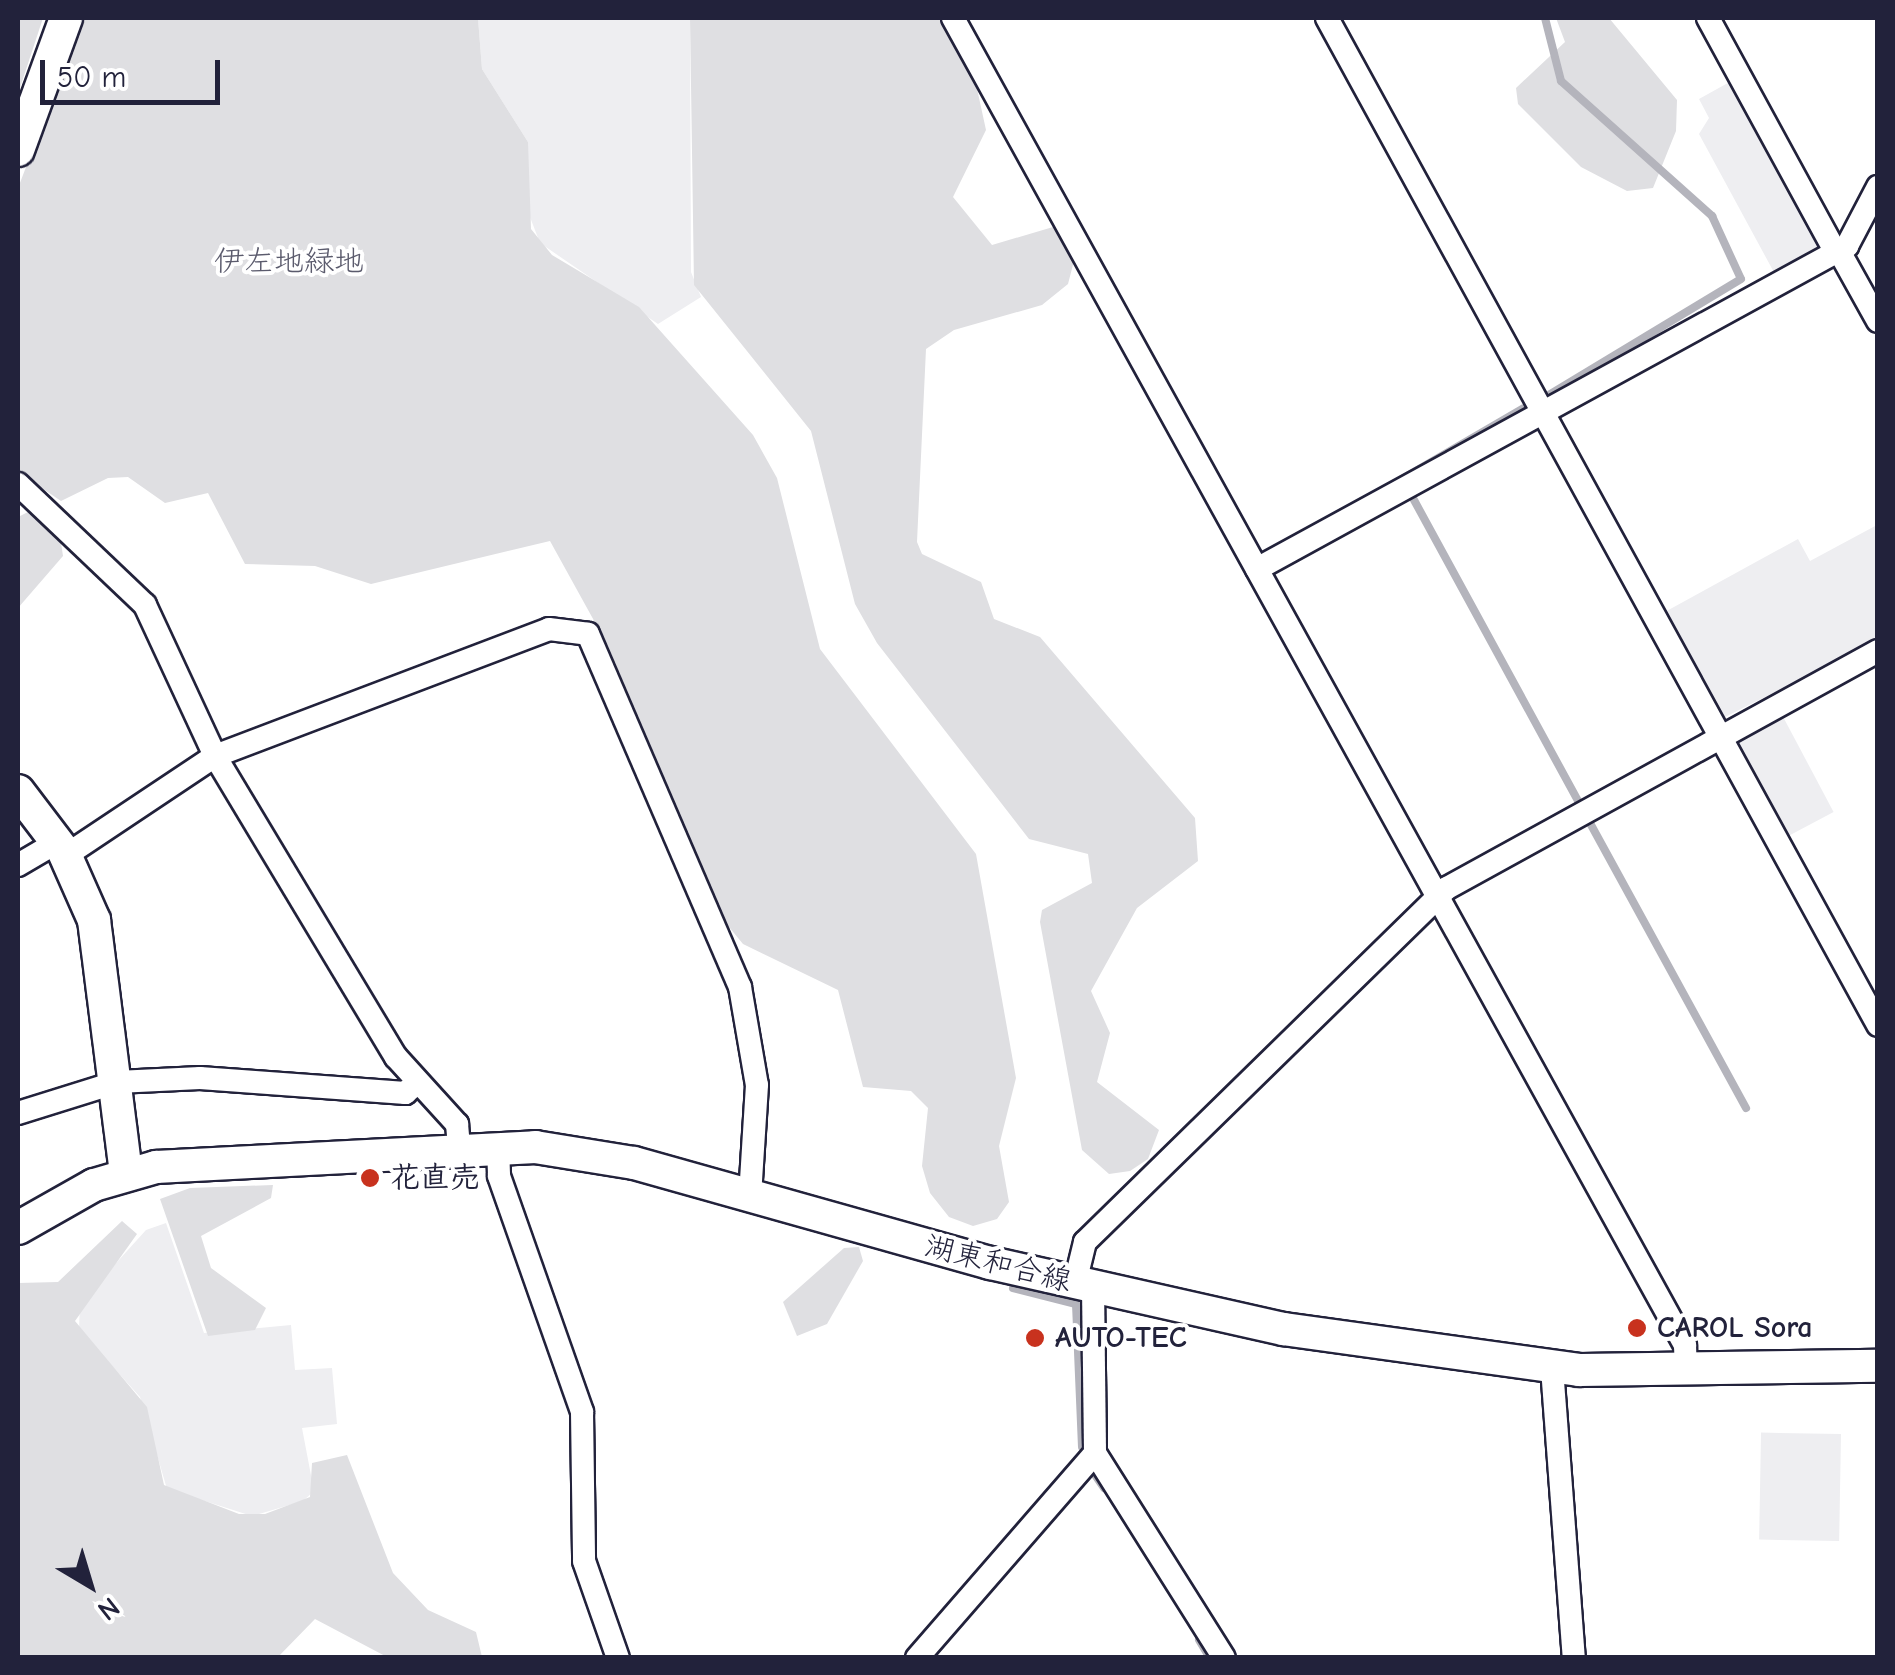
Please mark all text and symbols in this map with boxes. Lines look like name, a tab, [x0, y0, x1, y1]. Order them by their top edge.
scale bar	[45, 40, 225, 102]
text: 50 m	[57, 60, 126, 95]
park label: 伊左地緑地	[214, 244, 364, 280]
place label: 花直売	[390, 1160, 480, 1196]
marker: 花直売	[359, 1167, 381, 1189]
street label: 湖東和合線	[921, 1228, 1075, 1300]
place label: CAROL Sora	[1657, 1310, 1813, 1346]
marker: CAROL Sora	[1626, 1317, 1648, 1339]
place label: AUTO-TEC	[1055, 1320, 1187, 1356]
marker: AUTO-TEC	[1024, 1327, 1046, 1349]
north arrow	[40, 1535, 140, 1635]
text: N	[91, 1590, 126, 1627]

